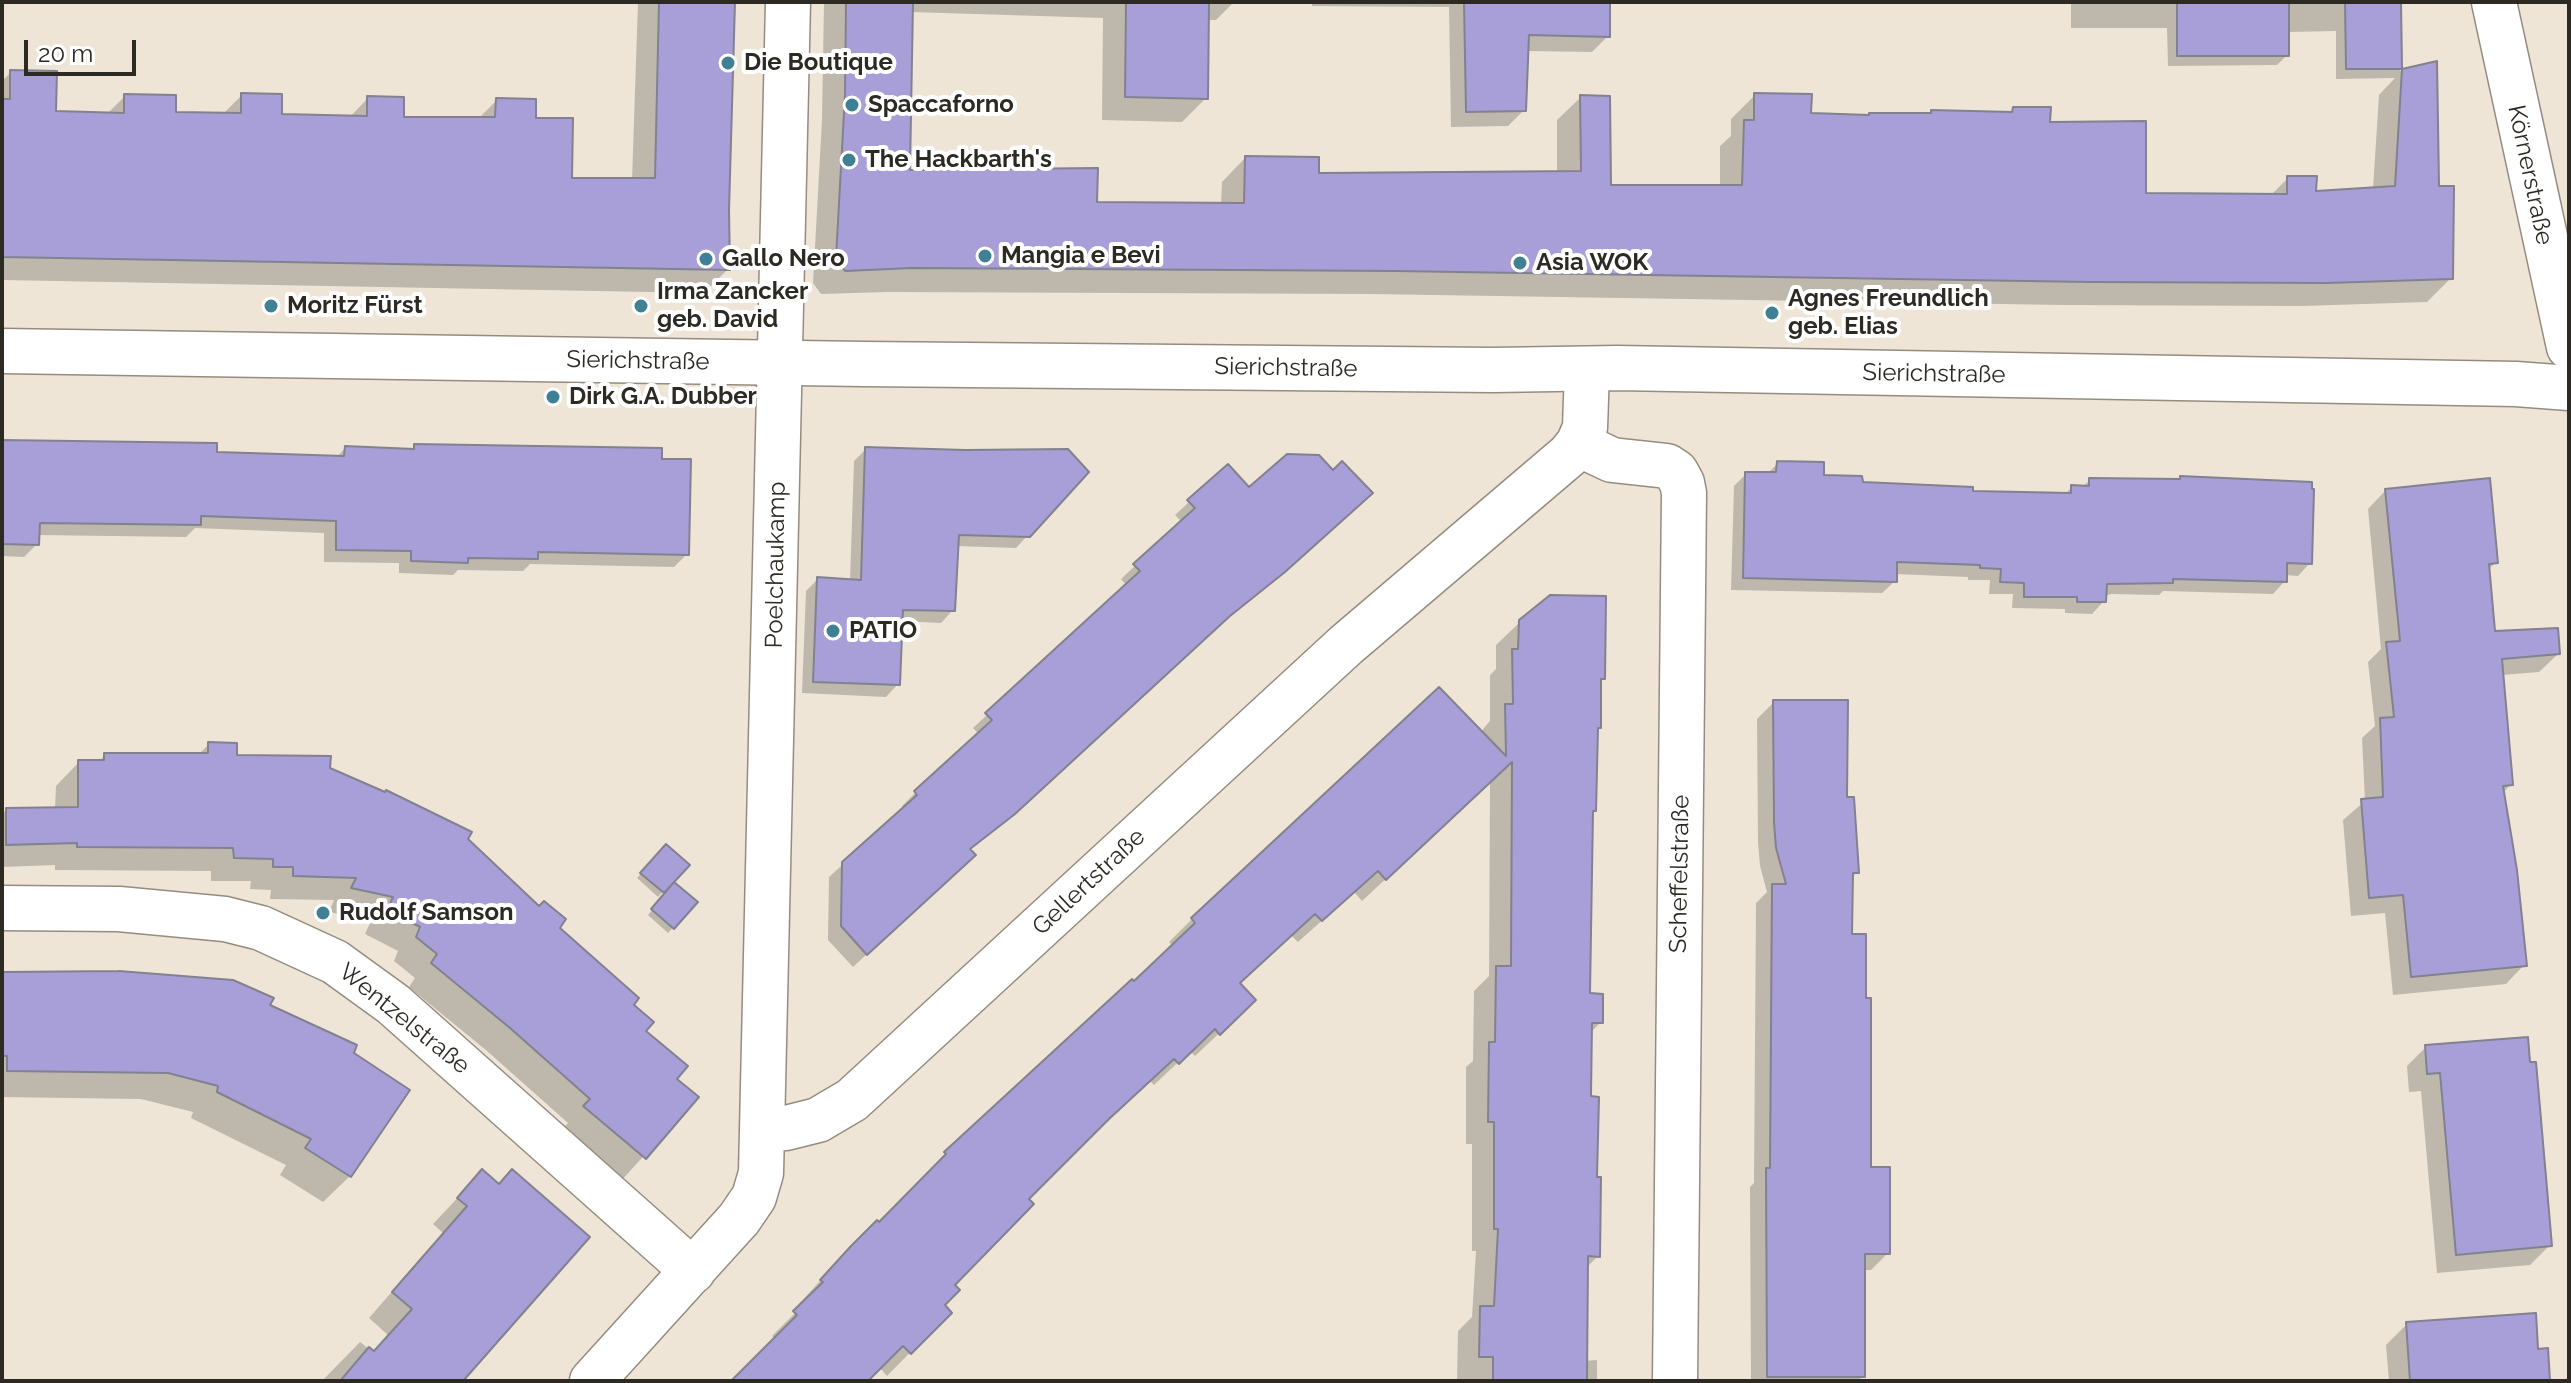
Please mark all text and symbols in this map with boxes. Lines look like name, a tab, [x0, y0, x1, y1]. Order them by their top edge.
scale bar	[28, 24, 140, 74]
text: 20 m	[38, 39, 93, 68]
place label: Die Boutique	[744, 49, 893, 77]
marker: Die Boutique	[719, 54, 737, 72]
place label: Spaccaforno	[868, 91, 1014, 119]
marker: Spaccaforno	[843, 96, 861, 114]
street label: Körnerstraße	[2501, 102, 2559, 248]
place label: The Hackbarth's	[865, 146, 1052, 174]
marker: The Hackbarth's	[840, 151, 858, 169]
place label: Mangia e Bevi	[1001, 242, 1161, 270]
place label: Gallo Nero	[722, 245, 845, 273]
marker: Mangia e Bevi	[976, 247, 994, 265]
place label: Asia WOK	[1536, 249, 1648, 277]
marker: Gallo Nero	[697, 250, 715, 268]
marker: Asia WOK	[1511, 254, 1529, 272]
place label: Irma Zancker geb. David	[657, 278, 808, 334]
place label: Agnes Freundlich geb. Elias	[1788, 285, 1989, 341]
place label: Moritz Fürst	[287, 292, 423, 320]
marker: Moritz Fürst	[262, 297, 280, 315]
marker: Irma Zancker geb. David	[632, 297, 650, 315]
marker: Agnes Freundlich geb. Elias	[1763, 304, 1781, 322]
street label: Sierichstraße	[566, 345, 710, 377]
street label: Sierichstraße	[1214, 352, 1358, 384]
street label: Sierichstraße	[1862, 358, 2006, 390]
place label: Dirk G.A. Dubber	[569, 383, 757, 411]
marker: Dirk G.A. Dubber	[544, 388, 562, 406]
street label: Poelchaukamp	[760, 481, 792, 649]
place label: PATIO	[849, 617, 917, 645]
marker: PATIO	[824, 622, 842, 640]
street label: Scheffelstraße	[1664, 795, 1696, 953]
street label: Gellertstraße	[1027, 823, 1151, 941]
place label: Rudolf Samson	[339, 899, 513, 927]
marker: Rudolf Samson	[314, 904, 332, 922]
street label: Wentzelstraße	[333, 957, 475, 1081]

